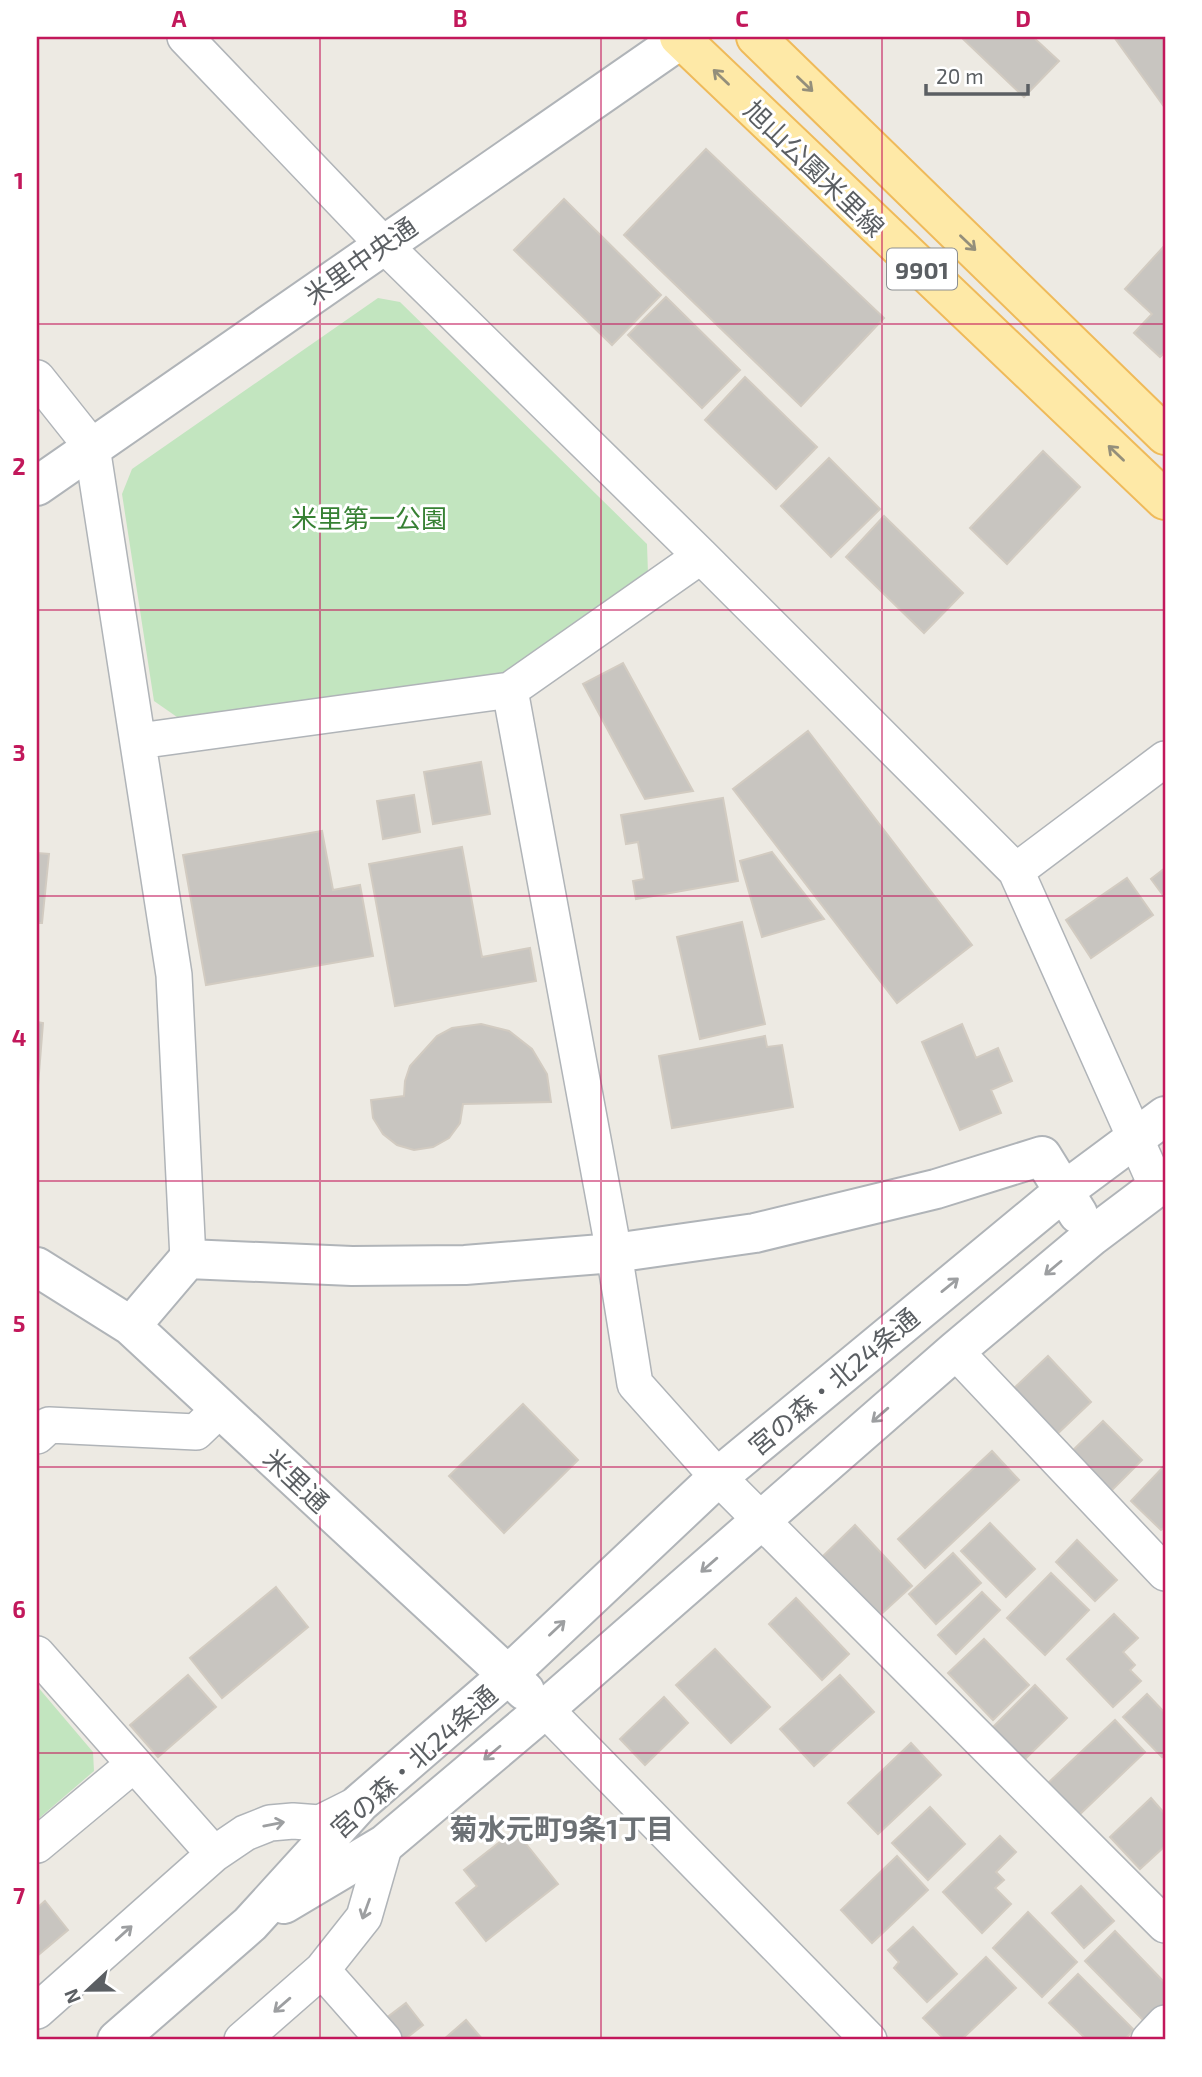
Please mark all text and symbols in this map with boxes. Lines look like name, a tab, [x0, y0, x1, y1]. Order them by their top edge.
text: A	[171, 4, 187, 32]
text: B	[453, 4, 467, 32]
text: C	[735, 4, 749, 32]
text: D	[1015, 4, 1031, 32]
scale bar	[926, 52, 1027, 96]
text: 20 m	[936, 63, 984, 88]
one-way arrow	[712, 68, 729, 85]
one-way arrow	[796, 76, 813, 93]
street label: 旭山公園米里線	[739, 94, 891, 242]
text: 1	[14, 166, 24, 194]
street label: 米里中央通	[298, 210, 422, 310]
one-way arrow	[959, 234, 976, 251]
road number: 9901	[887, 248, 957, 290]
one-way arrow	[1108, 445, 1125, 462]
text: 2	[12, 452, 26, 480]
park label: 米里第一公園	[291, 502, 447, 533]
text: 3	[12, 738, 26, 766]
text: 4	[12, 1023, 26, 1051]
one-way arrow	[1045, 1261, 1063, 1276]
one-way arrow	[940, 1277, 958, 1292]
street label: 宮の森・北24条通	[742, 1301, 924, 1461]
text: 5	[13, 1309, 25, 1337]
one-way arrow	[872, 1407, 889, 1424]
street label: 米里通	[258, 1442, 336, 1518]
one-way arrow	[700, 1557, 718, 1573]
text: 6	[12, 1595, 26, 1623]
one-way arrow	[548, 1619, 565, 1636]
street label: 宮の森・北24条通	[324, 1678, 502, 1844]
one-way arrow	[484, 1745, 502, 1761]
district label: 菊水元町9条1丁目	[450, 1811, 674, 1845]
one-way arrow	[262, 1817, 285, 1830]
text: 7	[13, 1881, 25, 1909]
one-way arrow	[358, 1897, 371, 1919]
one-way arrow	[115, 1925, 133, 1941]
north arrow	[52, 1954, 122, 2024]
text: N	[59, 1986, 85, 2007]
one-way arrow	[273, 1997, 291, 2013]

